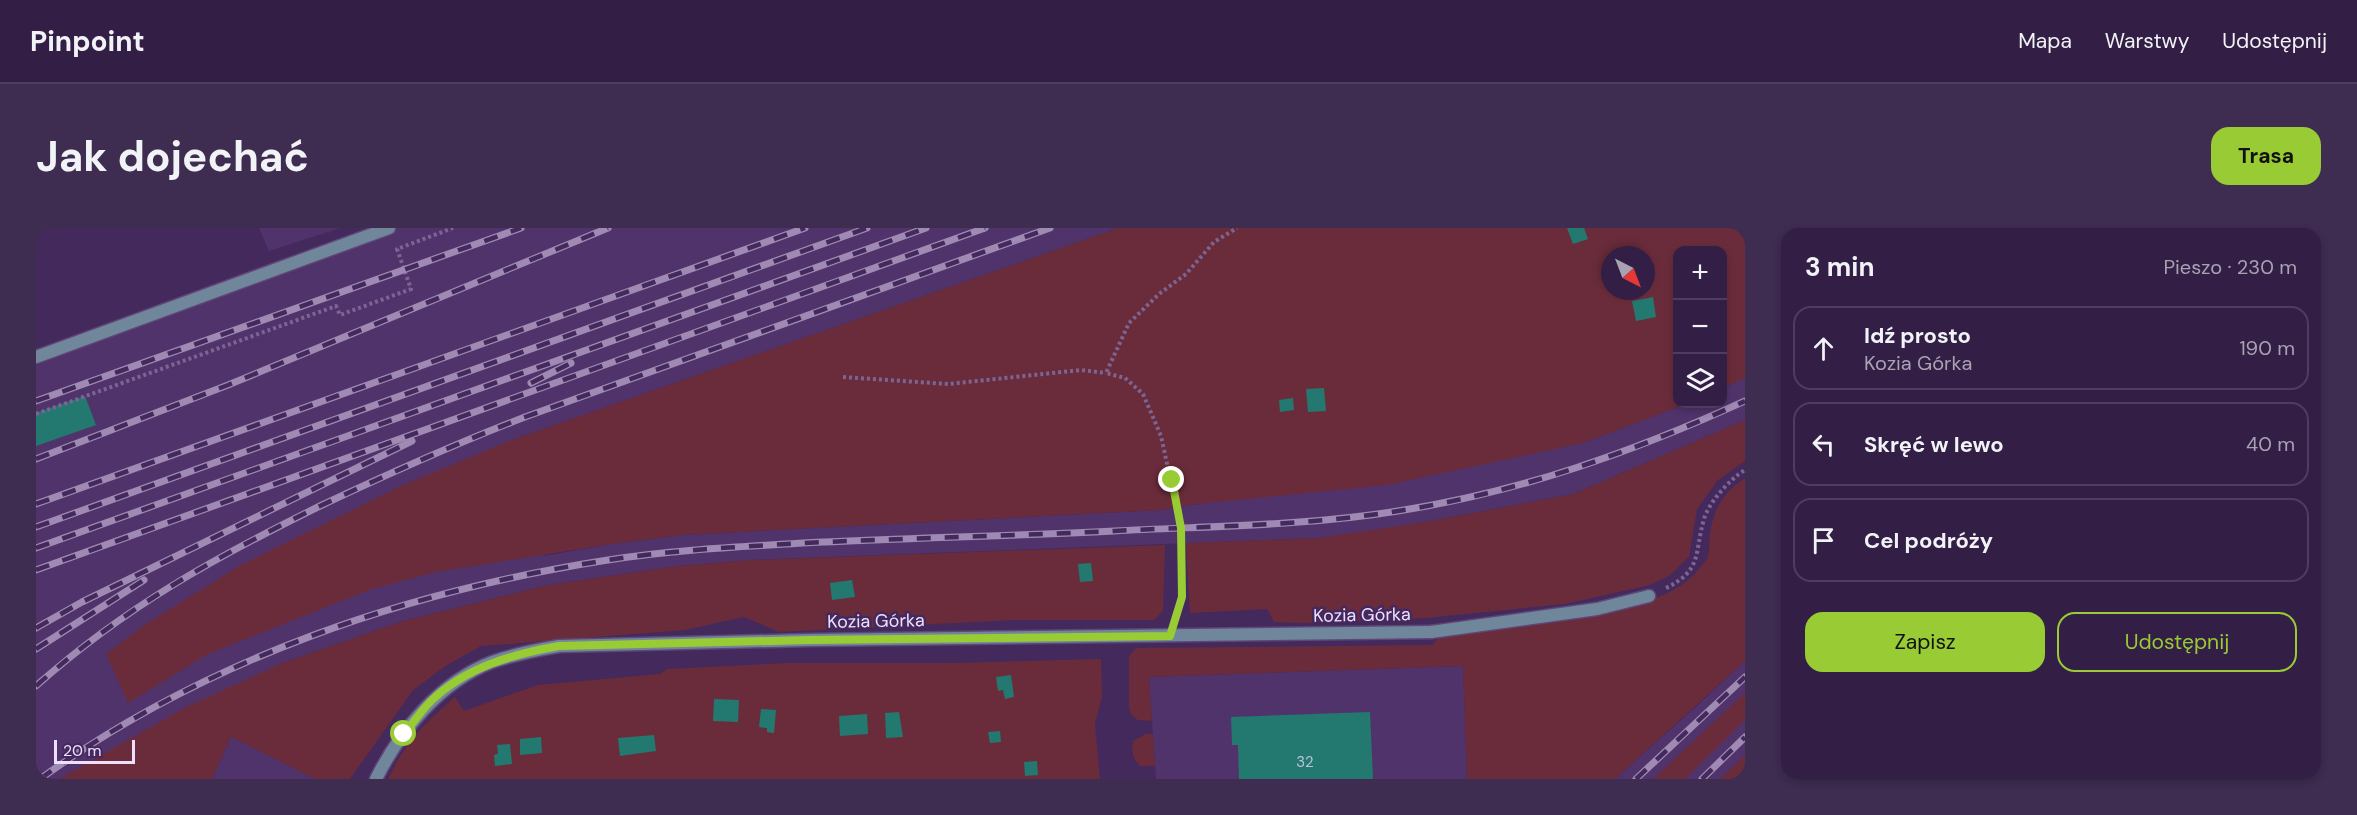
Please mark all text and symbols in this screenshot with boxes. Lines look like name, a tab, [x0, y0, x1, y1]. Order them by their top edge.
text: Pinpoint	[30, 23, 145, 60]
text: Mapa	[2018, 27, 2072, 55]
text: Warstwy	[2105, 27, 2189, 55]
text: Udostępnij	[2222, 27, 2327, 55]
button: Trasa	[2211, 127, 2321, 185]
text: Jak dojechać	[36, 129, 309, 184]
north arrow	[1601, 246, 1655, 300]
map controls	[1673, 246, 1727, 408]
button: +	[1673, 246, 1727, 300]
text: 3 min	[1805, 250, 1874, 284]
text: Pieszo · 230 m	[2163, 254, 2297, 280]
button: −	[1673, 300, 1727, 354]
text: Idź prosto	[1864, 321, 1971, 350]
icon: ahead	[1807, 332, 1840, 365]
text: 190 m	[2239, 335, 2295, 361]
text: Kozia Górka	[1864, 350, 1972, 376]
button: layers	[1673, 354, 1727, 408]
icon: left	[1807, 428, 1840, 461]
text: Skręć w lewo	[1864, 430, 2004, 459]
text: 40 m	[2246, 431, 2295, 457]
route end	[1158, 466, 1184, 492]
icon: arrive	[1807, 524, 1840, 557]
text: Cel podróży	[1864, 526, 1993, 555]
street label: Kozia Górka	[1313, 602, 1411, 628]
street label: Kozia Górka	[827, 608, 925, 634]
button: Zapisz	[1805, 612, 2045, 672]
button: Udostępnij	[2057, 612, 2297, 672]
route start	[390, 720, 416, 746]
scale bar	[54, 737, 135, 764]
text: 20 m	[63, 740, 102, 761]
house number: 32	[1296, 752, 1314, 772]

